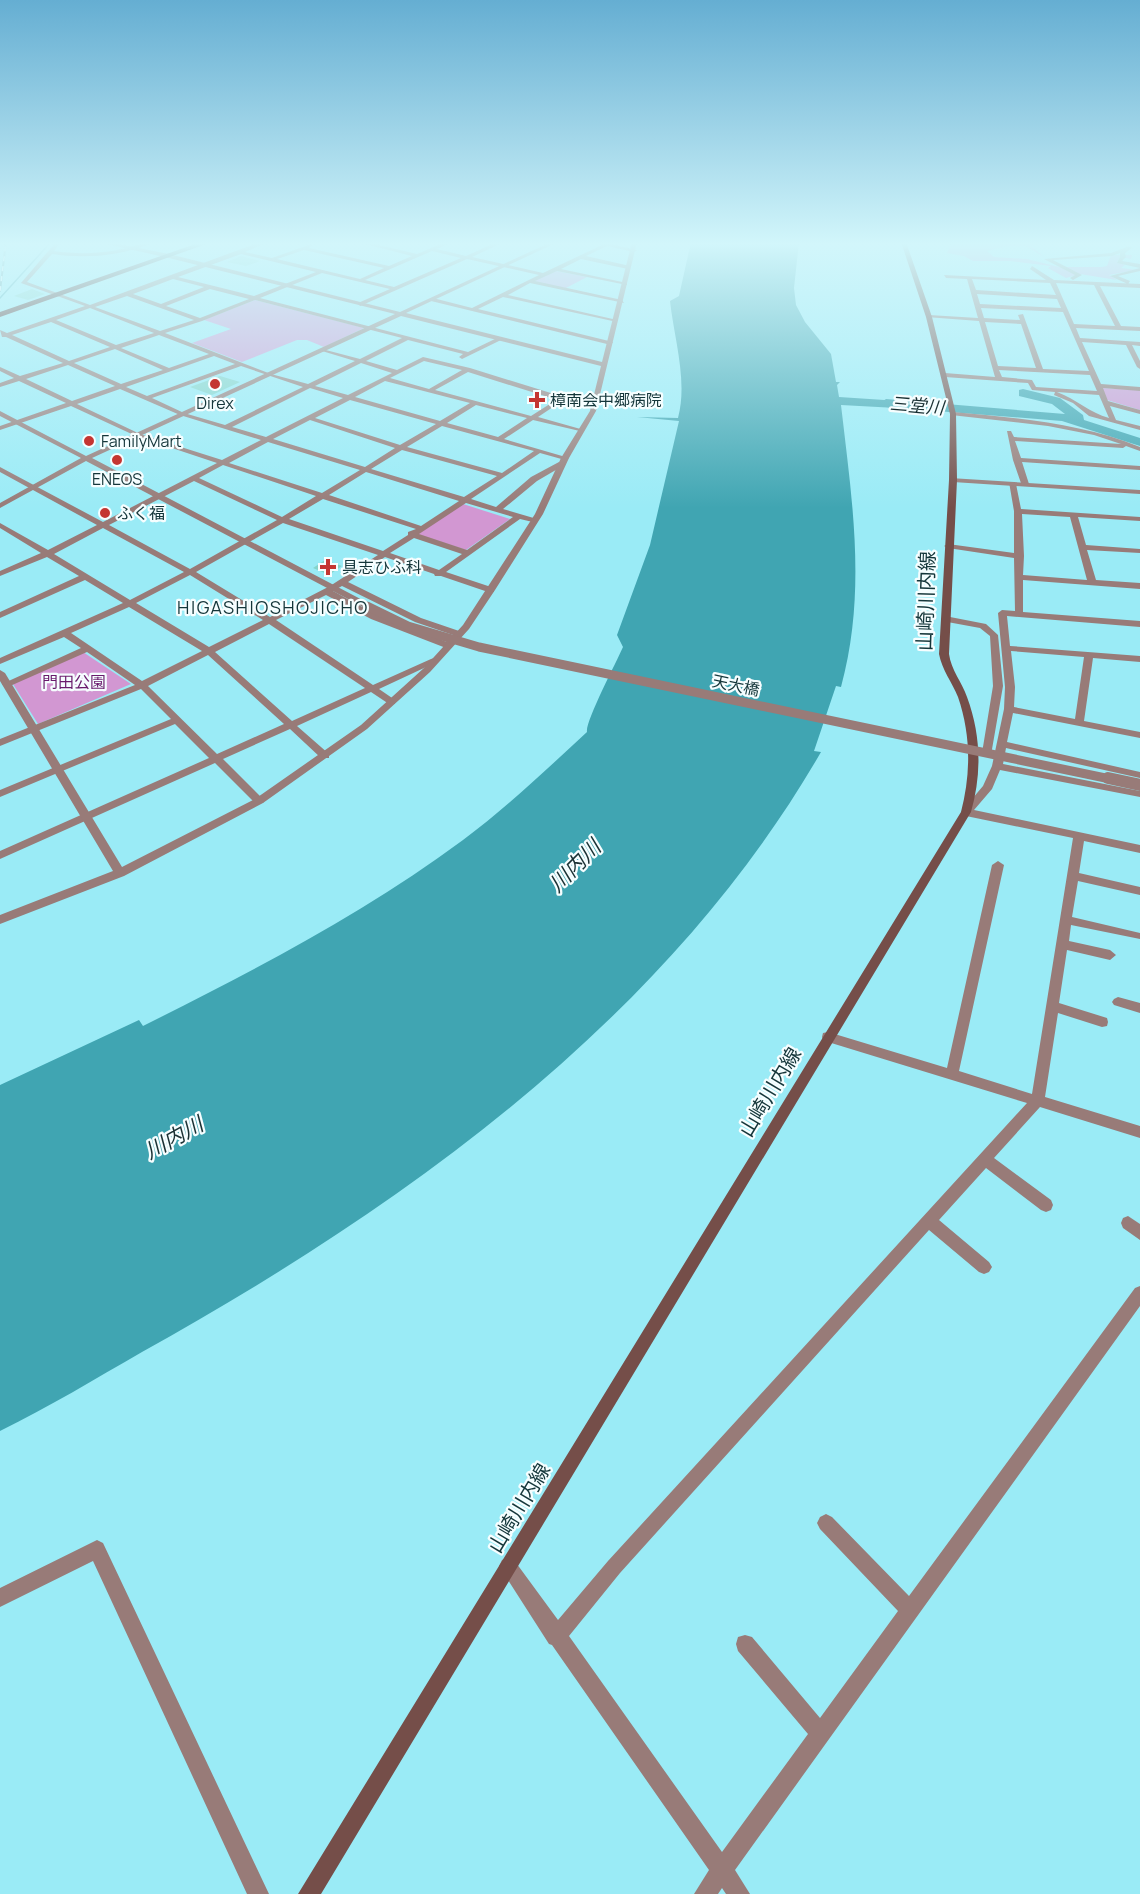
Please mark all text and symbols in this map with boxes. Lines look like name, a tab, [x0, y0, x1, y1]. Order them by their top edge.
marker: Direx	[208, 377, 222, 391]
place label: 樟南会中郷病院	[550, 389, 662, 411]
marker: 樟南会中郷病院	[528, 391, 546, 409]
water label: 三堂川	[889, 391, 947, 419]
place label: Direx	[196, 392, 234, 414]
place label: FamilyMart	[101, 430, 182, 452]
marker: FamilyMart	[82, 434, 96, 448]
marker: ENEOS	[110, 453, 124, 467]
place label: ENEOS	[92, 468, 142, 490]
place label: ふく福	[117, 502, 165, 524]
marker: ふく福	[98, 506, 112, 520]
street label: 山崎川内線	[910, 551, 941, 651]
place label: 具志ひふ科	[342, 556, 422, 578]
marker: 具志ひふ科	[319, 558, 337, 576]
district label: HIGASHIOSHOJICHO	[177, 595, 369, 619]
street label: 天大橋	[710, 669, 762, 701]
park label: 門田公園	[42, 671, 106, 693]
water label: 川内川	[542, 832, 608, 897]
street label: 山崎川内線	[732, 1042, 807, 1142]
water label: 川内川	[139, 1109, 210, 1165]
street label: 山崎川内線	[481, 1458, 556, 1558]

